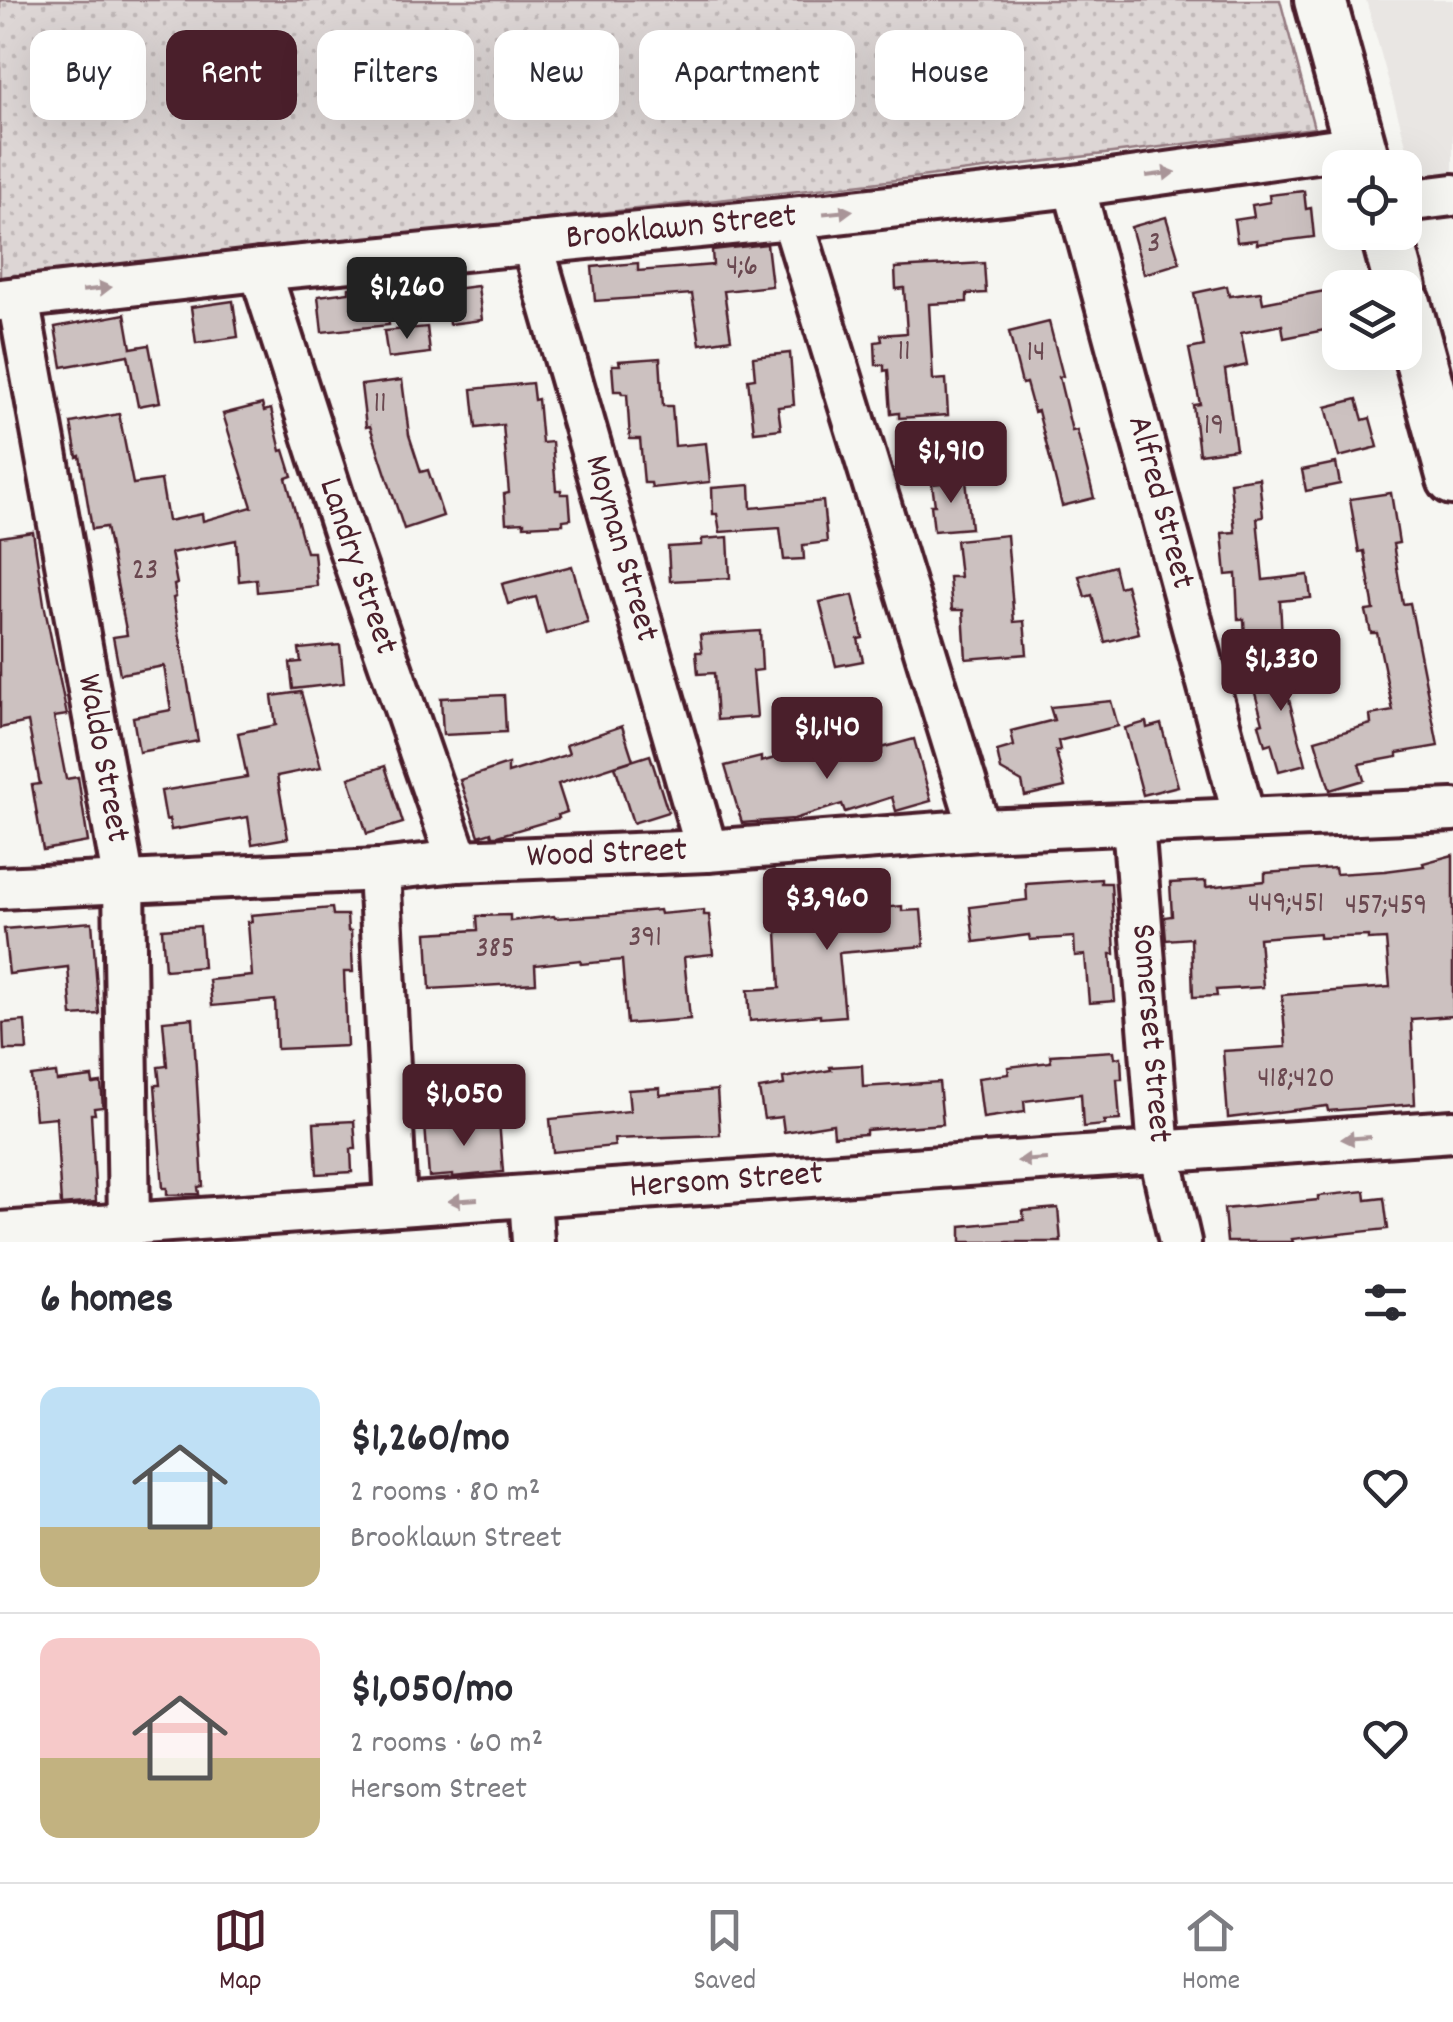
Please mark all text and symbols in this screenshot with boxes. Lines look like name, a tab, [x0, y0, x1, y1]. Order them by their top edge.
chip: Buy	[30, 30, 146, 120]
chip: Rent	[166, 30, 297, 120]
chip: Filters	[317, 30, 474, 120]
chip: New	[494, 30, 619, 120]
chip: Apartment	[639, 30, 855, 120]
chip: House	[875, 30, 1024, 120]
map controls	[1322, 150, 1422, 370]
button: locate	[1322, 150, 1422, 250]
one-way arrow	[1145, 165, 1177, 181]
street label: Brooklawn Street	[564, 193, 799, 265]
one-way arrow	[823, 204, 854, 220]
house number: 3	[1147, 224, 1161, 267]
house number: 4;6	[726, 247, 758, 290]
pin: $1,260	[326, 257, 488, 342]
text: $1,260	[369, 266, 445, 312]
button: layers	[1322, 270, 1422, 370]
one-way arrow	[81, 281, 113, 297]
house number: 11	[897, 332, 911, 375]
house number: 14	[1026, 333, 1046, 376]
house number: 11	[373, 384, 387, 427]
house number: 19	[1204, 406, 1224, 449]
street label: Alfred Street	[1112, 410, 1207, 595]
pin: $1,910	[870, 421, 1032, 506]
text: $1,910	[917, 430, 985, 476]
street label: Moynan Street	[569, 449, 671, 648]
street label: Landry Street	[303, 472, 410, 662]
house number: 23	[132, 551, 158, 594]
pin: $1,330	[1200, 629, 1362, 714]
text: $1,330	[1243, 638, 1319, 684]
street label: Waldo Street	[62, 670, 141, 847]
pin: $1,140	[746, 697, 908, 782]
text: $1,140	[793, 706, 861, 752]
street label: Wood Street	[526, 827, 688, 883]
pin: $3,960	[746, 868, 908, 953]
text: $3,960	[785, 877, 869, 923]
house number: 449;451	[1248, 884, 1324, 927]
house number: 457;459	[1345, 886, 1427, 929]
house number: 391	[628, 918, 662, 961]
street label: Somerset Street	[1116, 922, 1183, 1145]
house number: 385	[475, 929, 515, 972]
house number: 418;420	[1257, 1059, 1335, 1102]
pin: $1,050	[383, 1064, 545, 1149]
text: $1,050	[424, 1073, 504, 1119]
one-way arrow	[1339, 1130, 1371, 1146]
street label: Hersom Street	[628, 1150, 825, 1214]
one-way arrow	[1015, 1153, 1047, 1169]
one-way arrow	[446, 1192, 478, 1208]
text: 6 homes	[40, 1272, 173, 1332]
icon: filters	[1358, 1275, 1413, 1330]
text: $1,260/mo	[350, 1411, 510, 1471]
icon: home	[120, 1427, 240, 1547]
icon: heart	[1358, 1460, 1413, 1515]
text: 2 rooms · 80 m²	[350, 1471, 540, 1517]
text: Brooklawn Street	[350, 1517, 562, 1563]
text: $1,050/mo	[350, 1662, 513, 1722]
icon: home	[120, 1678, 240, 1798]
icon: heart	[1358, 1711, 1413, 1766]
text: 2 rooms · 60 m²	[350, 1722, 543, 1768]
text: Hersom Street	[350, 1768, 527, 1814]
tab: Map	[213, 1903, 268, 2003]
tab: Saved	[694, 1903, 756, 2003]
tab: Home	[1182, 1903, 1240, 2003]

